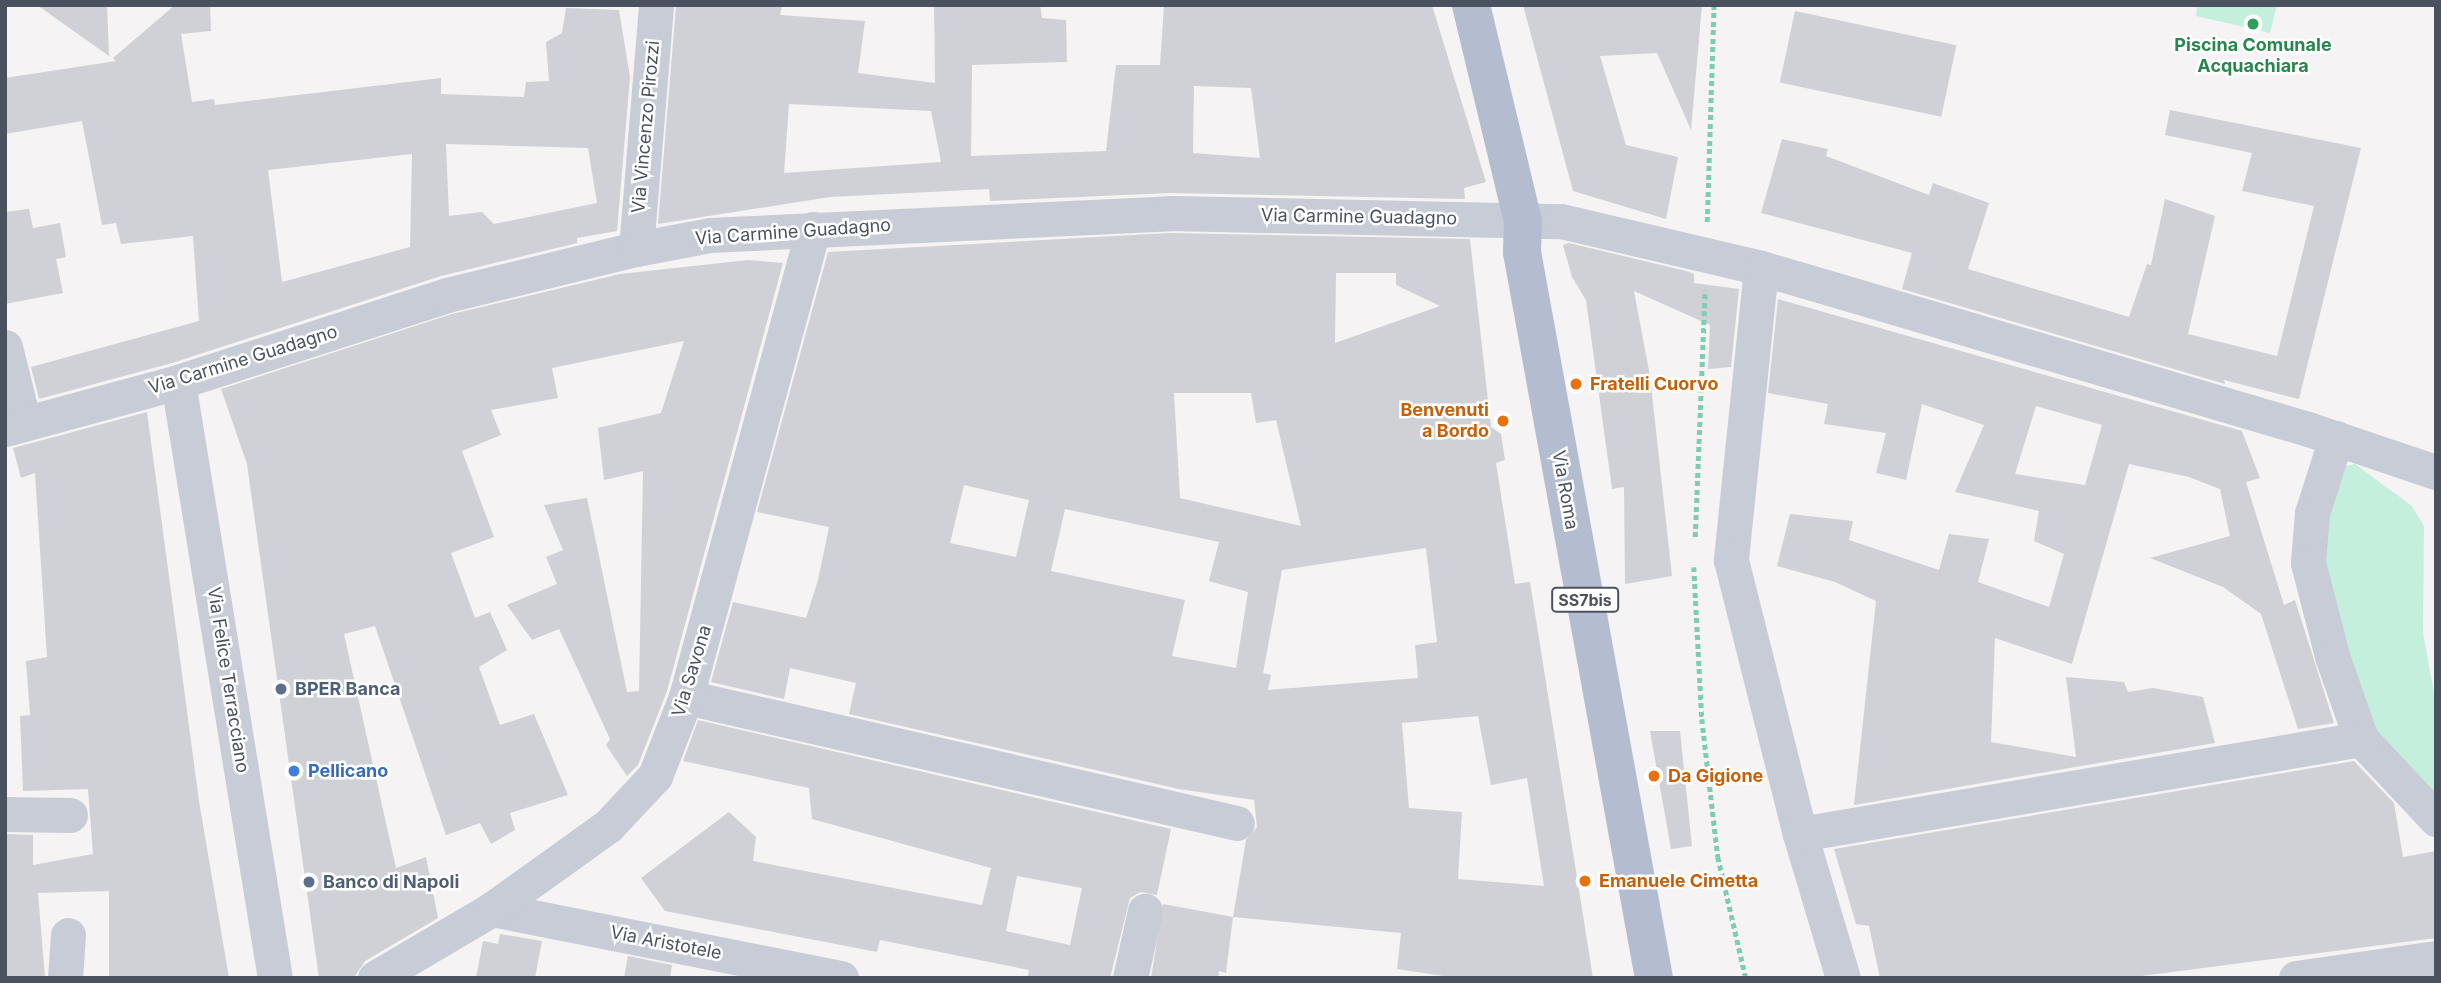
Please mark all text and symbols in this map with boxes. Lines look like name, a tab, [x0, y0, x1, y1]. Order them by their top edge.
marker: Piscina Comunale Acquachiara	[2245, 16, 2261, 32]
place label: Piscina Comunale Acquachiara	[2174, 35, 2332, 78]
street label: Via Vincenzo Pirozzi	[628, 40, 664, 214]
street label: Via Carmine Guadagno	[1261, 204, 1457, 230]
street label: Via Carmine Guadagno	[694, 214, 892, 250]
street label: Via Carmine Guadagno	[146, 321, 340, 399]
place label: Fratelli Cuorvo	[1590, 373, 1718, 395]
marker: Fratelli Cuorvo	[1568, 376, 1584, 392]
place label: Benvenuti a Bordo	[1400, 400, 1489, 442]
marker: Benvenuti a Bordo	[1495, 413, 1511, 429]
street label: Via Roma	[1547, 449, 1583, 531]
street label: Via Felice Terracciano	[203, 585, 253, 775]
road number: SS7bis	[1550, 587, 1620, 612]
street label: Via Savona	[668, 623, 716, 719]
place label: BPER Banca	[295, 678, 400, 700]
marker: BPER Banca	[273, 681, 289, 697]
place label: Pellicano	[308, 760, 388, 782]
marker: Pellicano	[286, 763, 302, 779]
place label: Da Gigione	[1668, 765, 1763, 787]
marker: Da Gigione	[1646, 768, 1662, 784]
place label: Emanuele Cimetta	[1599, 870, 1758, 892]
place label: Banco di Napoli	[323, 871, 459, 893]
marker: Emanuele Cimetta	[1577, 873, 1593, 889]
marker: Banco di Napoli	[301, 874, 317, 890]
street label: Via Aristotele	[609, 922, 723, 964]

